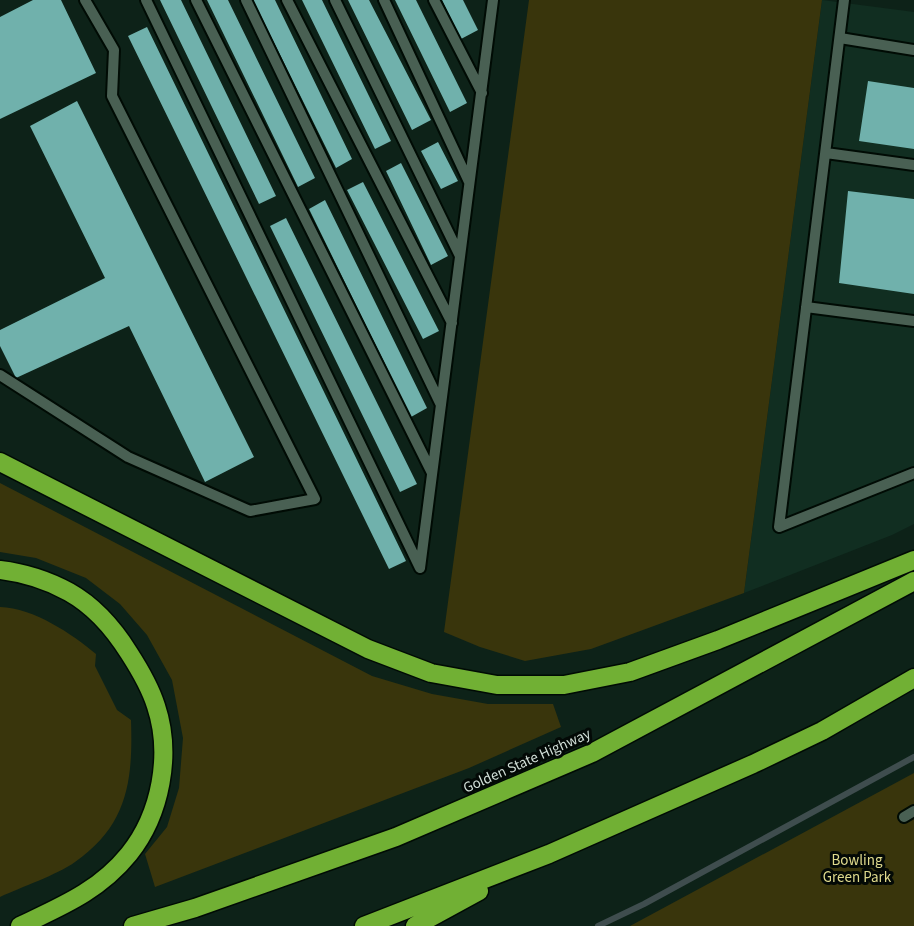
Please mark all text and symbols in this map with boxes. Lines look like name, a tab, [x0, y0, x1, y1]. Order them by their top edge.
street label: Golden State Highway	[460, 723, 594, 799]
park label: Bowling Green Park	[823, 850, 892, 888]

